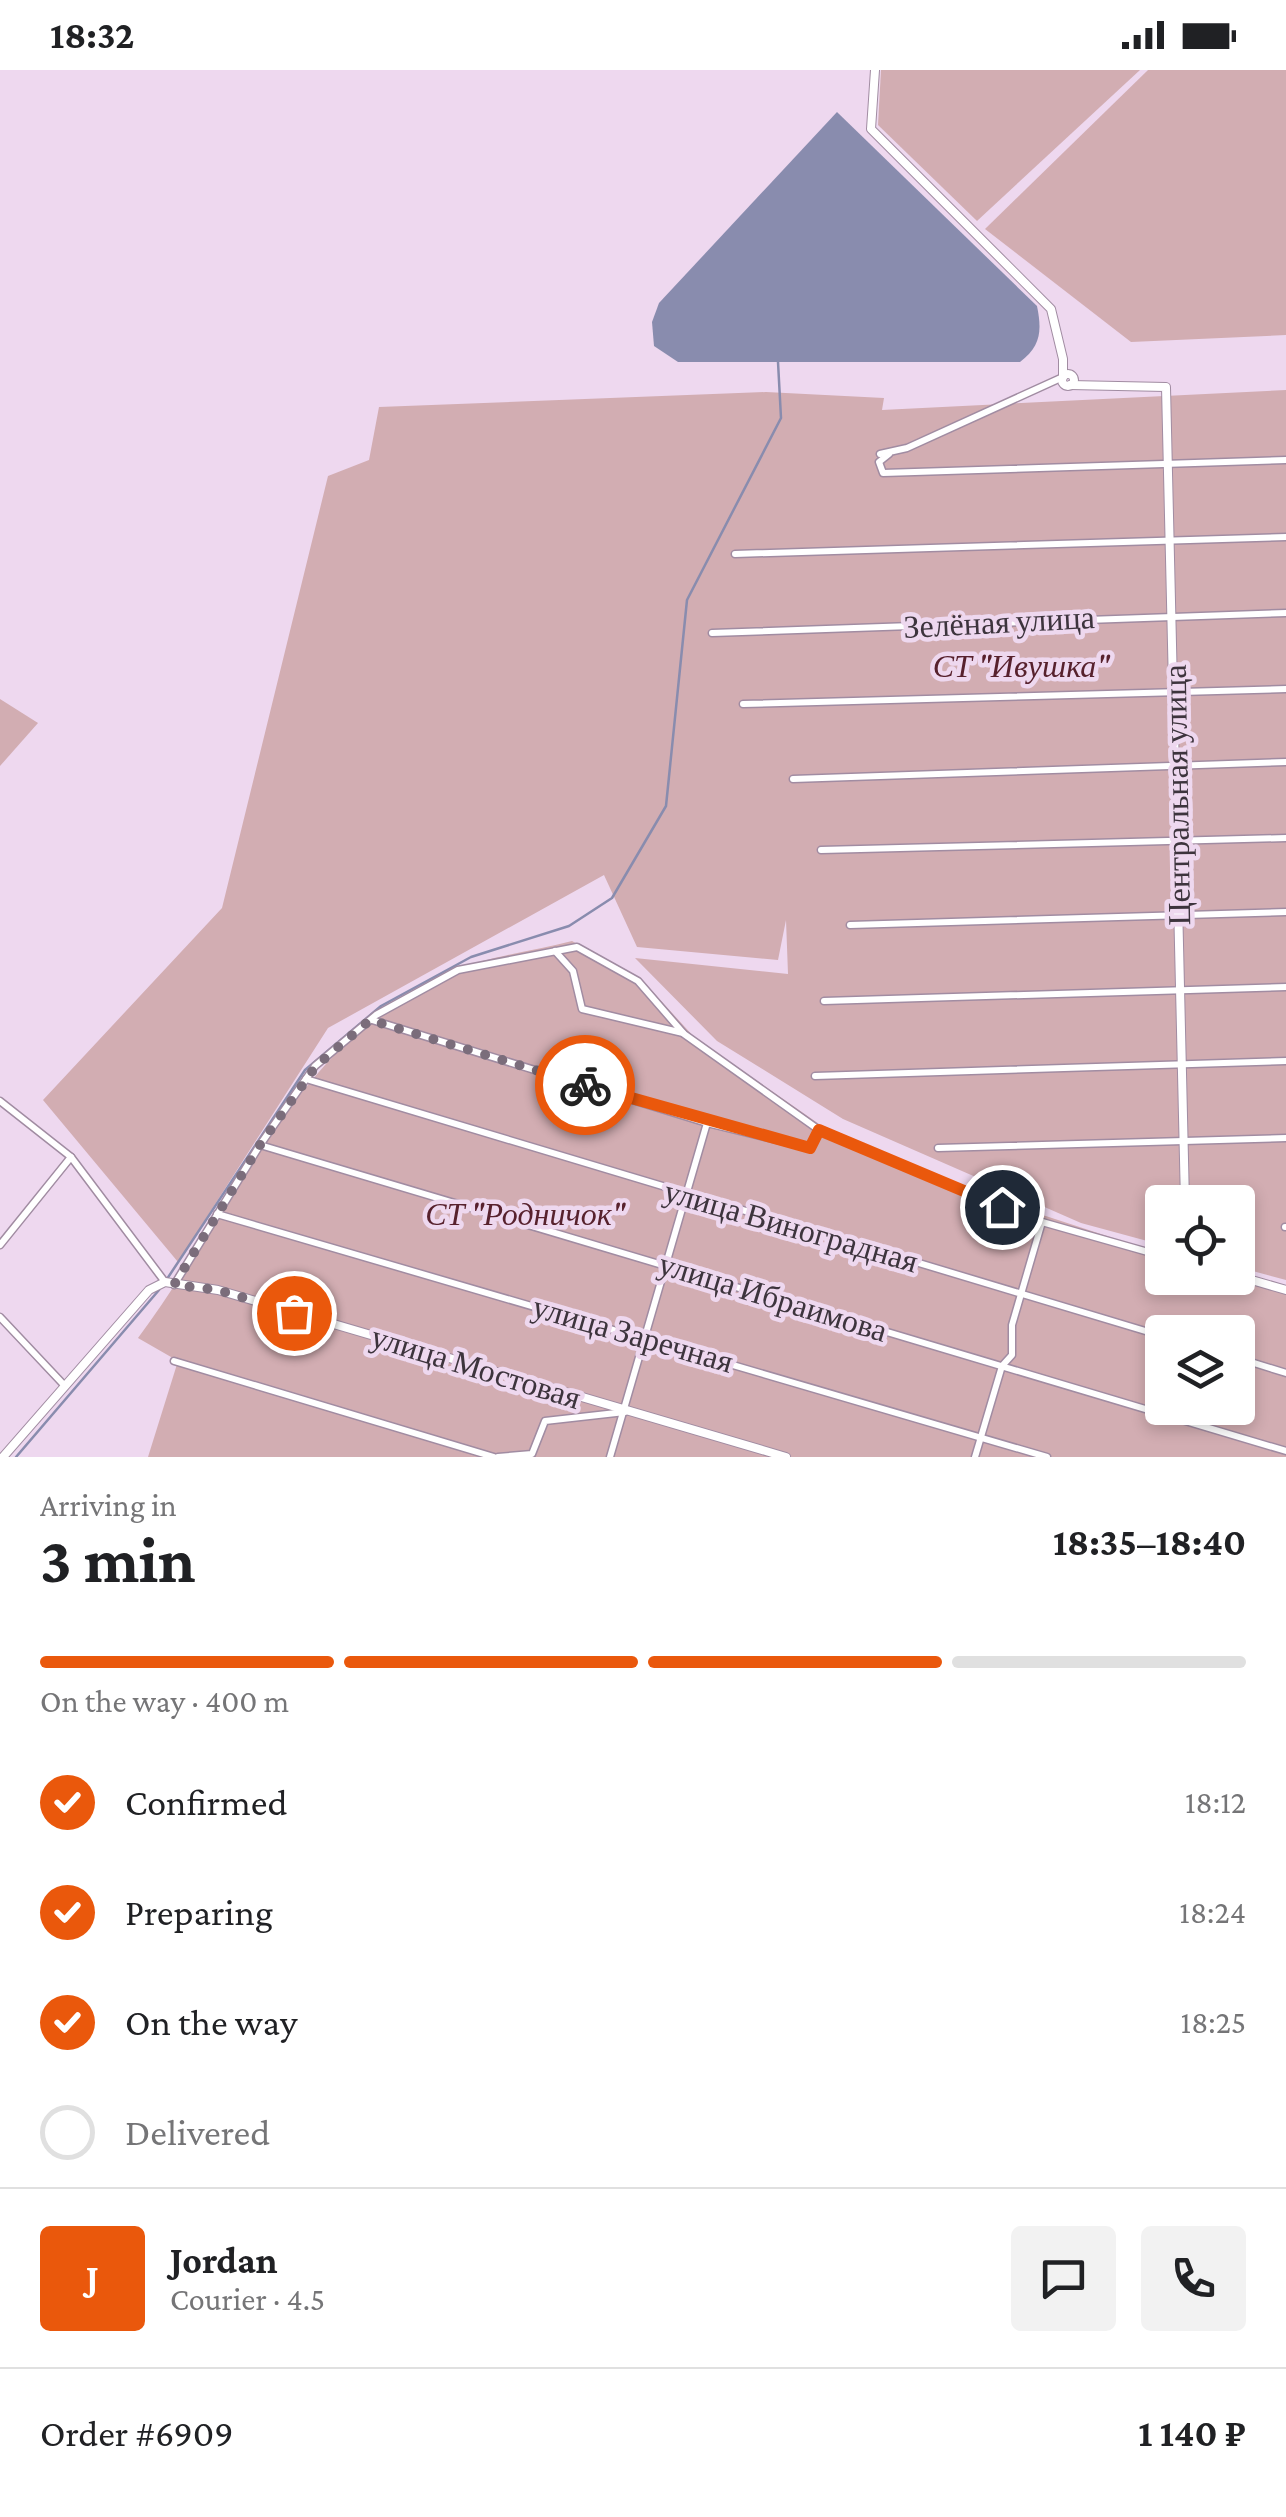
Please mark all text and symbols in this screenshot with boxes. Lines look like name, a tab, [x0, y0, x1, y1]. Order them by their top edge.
text: 18:32	[50, 14, 134, 56]
street label: Зелёная улица	[902, 599, 1096, 645]
park label: СТ "Ивушка"	[933, 648, 1111, 684]
street label: Центральная улица	[1157, 664, 1197, 926]
courier	[535, 1035, 635, 1135]
icon: bike	[558, 1058, 613, 1113]
pin	[960, 1165, 1045, 1250]
street label: улица Виноградная	[660, 1173, 922, 1280]
icon: home	[975, 1180, 1030, 1235]
map controls	[1145, 1185, 1255, 1425]
button: locate	[1145, 1185, 1255, 1295]
park label: СТ "Родничок"	[425, 1196, 627, 1232]
street label: улица Ибраимова	[654, 1245, 892, 1349]
pin	[252, 1271, 337, 1356]
icon: bag	[267, 1286, 322, 1341]
street label: улица Заречная	[529, 1288, 738, 1380]
button: layers	[1145, 1315, 1255, 1425]
street label: улица Мостовая	[367, 1318, 585, 1416]
text: Arriving in	[40, 1487, 177, 1523]
text: 18:35–18:40	[1053, 1521, 1246, 1563]
text: 3 min	[40, 1524, 195, 1596]
text: On the way · 400 m	[40, 1683, 289, 1719]
icon: check	[40, 1775, 95, 1830]
text: Confirmed	[125, 1781, 288, 1823]
text: 18:12	[1185, 1784, 1246, 1820]
icon: check	[40, 1885, 95, 1940]
text: Preparing	[125, 1891, 273, 1933]
text: 18:24	[1179, 1894, 1246, 1930]
icon: check	[40, 1995, 95, 2050]
text: On the way	[125, 2001, 297, 2043]
text: 18:25	[1181, 2004, 1246, 2040]
text: Delivered	[125, 2111, 270, 2153]
button: chat	[1011, 2226, 1116, 2331]
button: phone	[1141, 2226, 1246, 2331]
text: Jordan	[170, 2239, 278, 2281]
text: J	[86, 2257, 99, 2299]
text: Courier · 4.5	[170, 2281, 325, 2317]
text: Order #6909	[40, 2412, 234, 2454]
text: 1 140 ₽	[1138, 2412, 1246, 2454]

